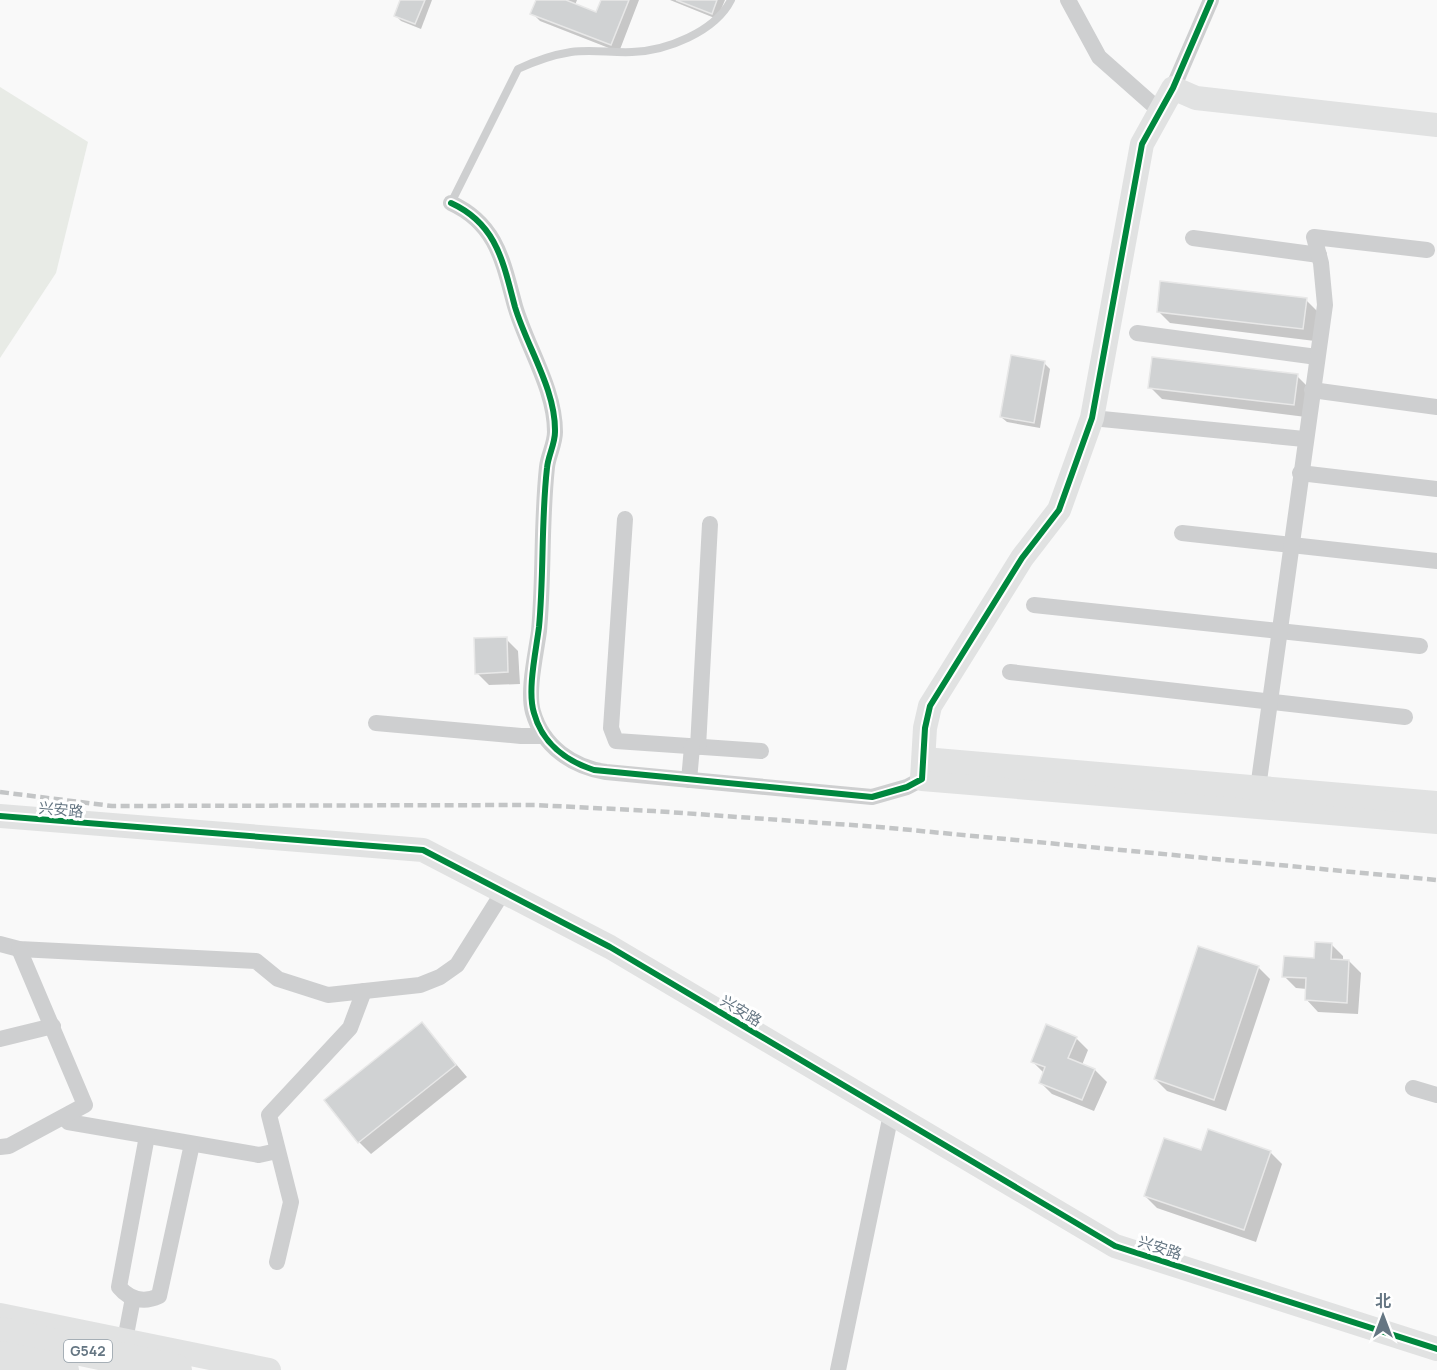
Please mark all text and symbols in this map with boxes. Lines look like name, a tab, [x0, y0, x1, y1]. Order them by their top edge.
street label: 兴安路	[38, 797, 84, 822]
street label: 兴安路	[717, 990, 766, 1031]
street label: 兴安路	[1136, 1231, 1185, 1264]
north arrow	[1353, 1286, 1413, 1346]
text: 北	[1375, 1290, 1391, 1312]
road number: G542	[64, 1340, 112, 1362]

